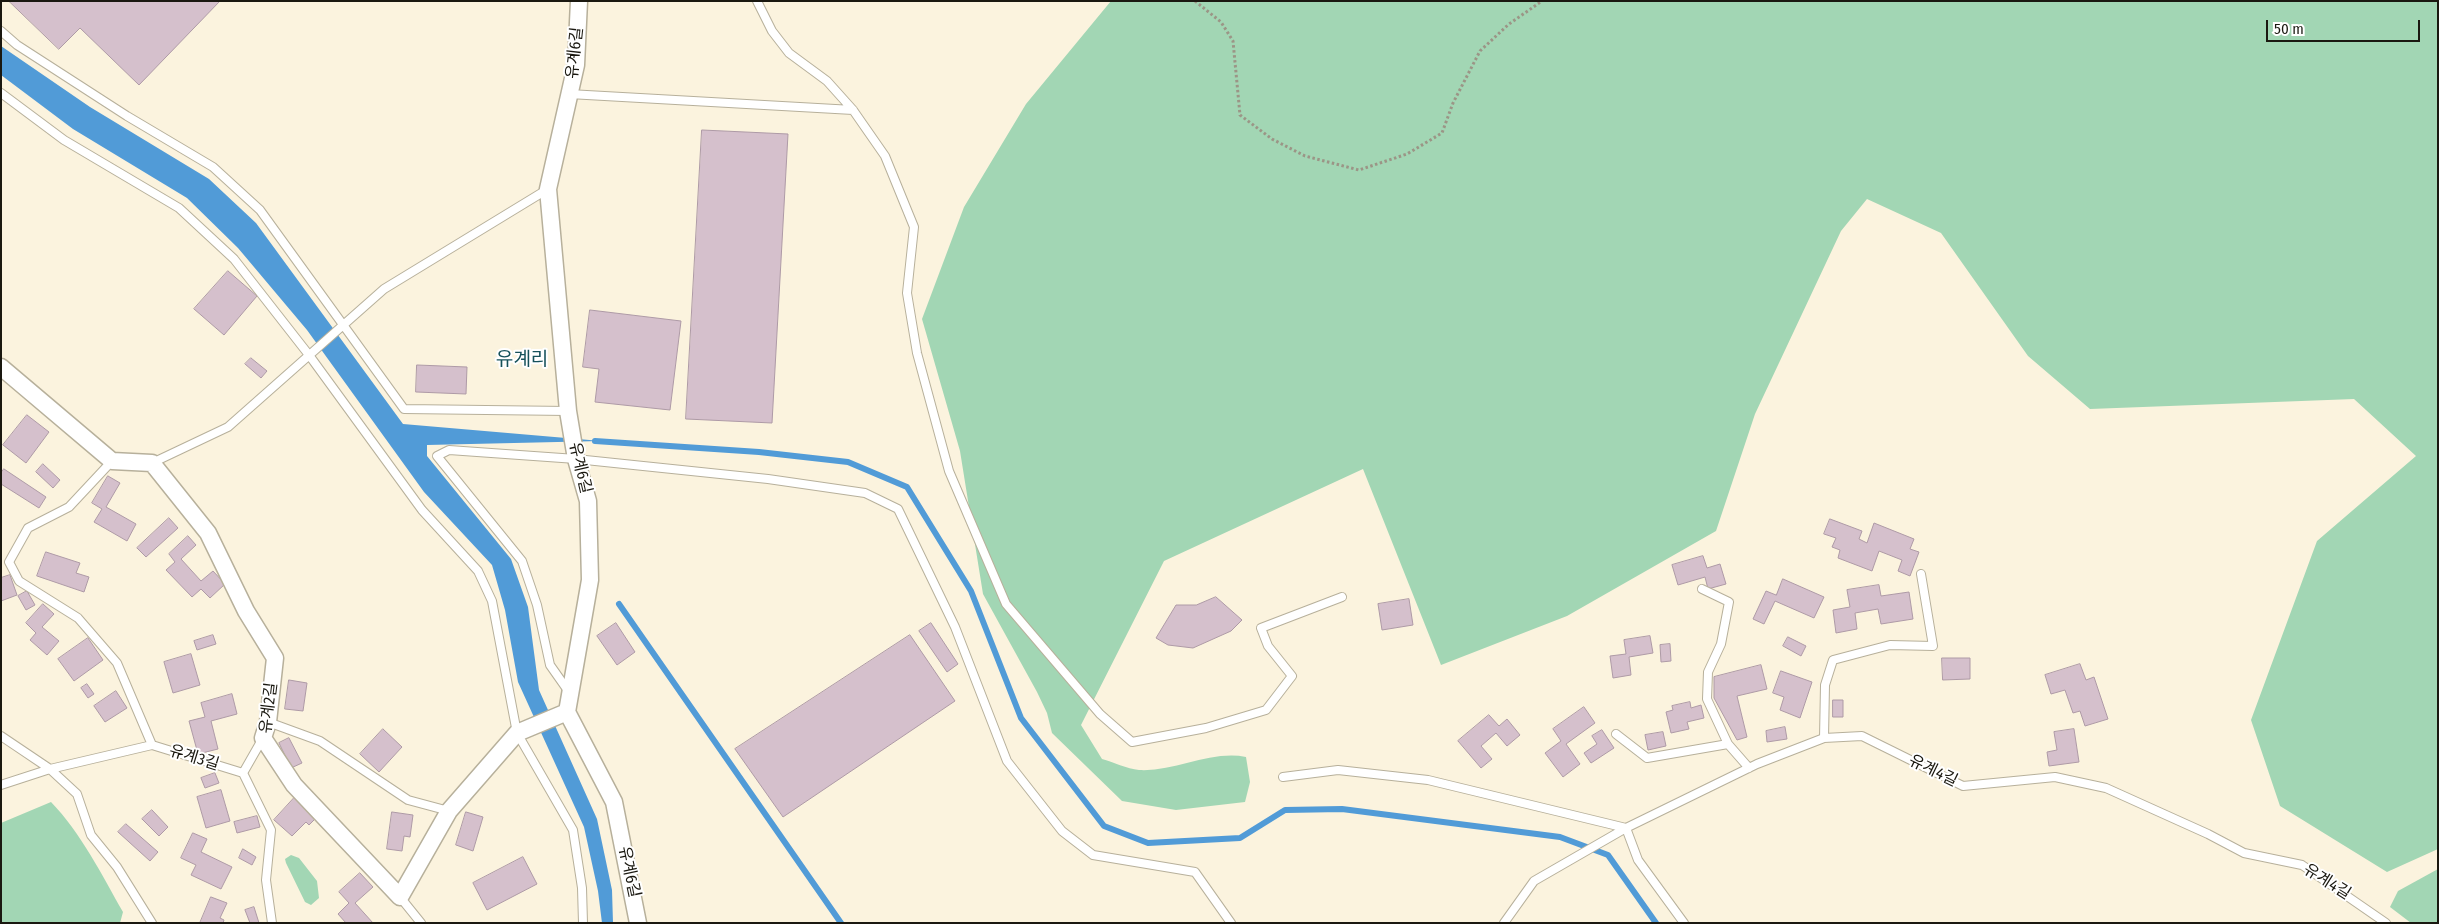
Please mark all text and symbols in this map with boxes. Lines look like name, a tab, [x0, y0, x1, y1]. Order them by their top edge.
scale bar	[2269, 10, 2423, 42]
text: 50 m	[2274, 20, 2304, 38]
street label: 유계6길	[563, 26, 587, 80]
district label: 유계리	[496, 349, 548, 371]
street label: 유계6길	[565, 440, 595, 496]
street label: 유계2길	[256, 681, 282, 735]
street label: 유계3길	[167, 741, 221, 775]
street label: 유계4길	[1905, 751, 1961, 791]
street label: 유계6길	[614, 845, 644, 899]
street label: 유계4길	[2300, 860, 2354, 904]

